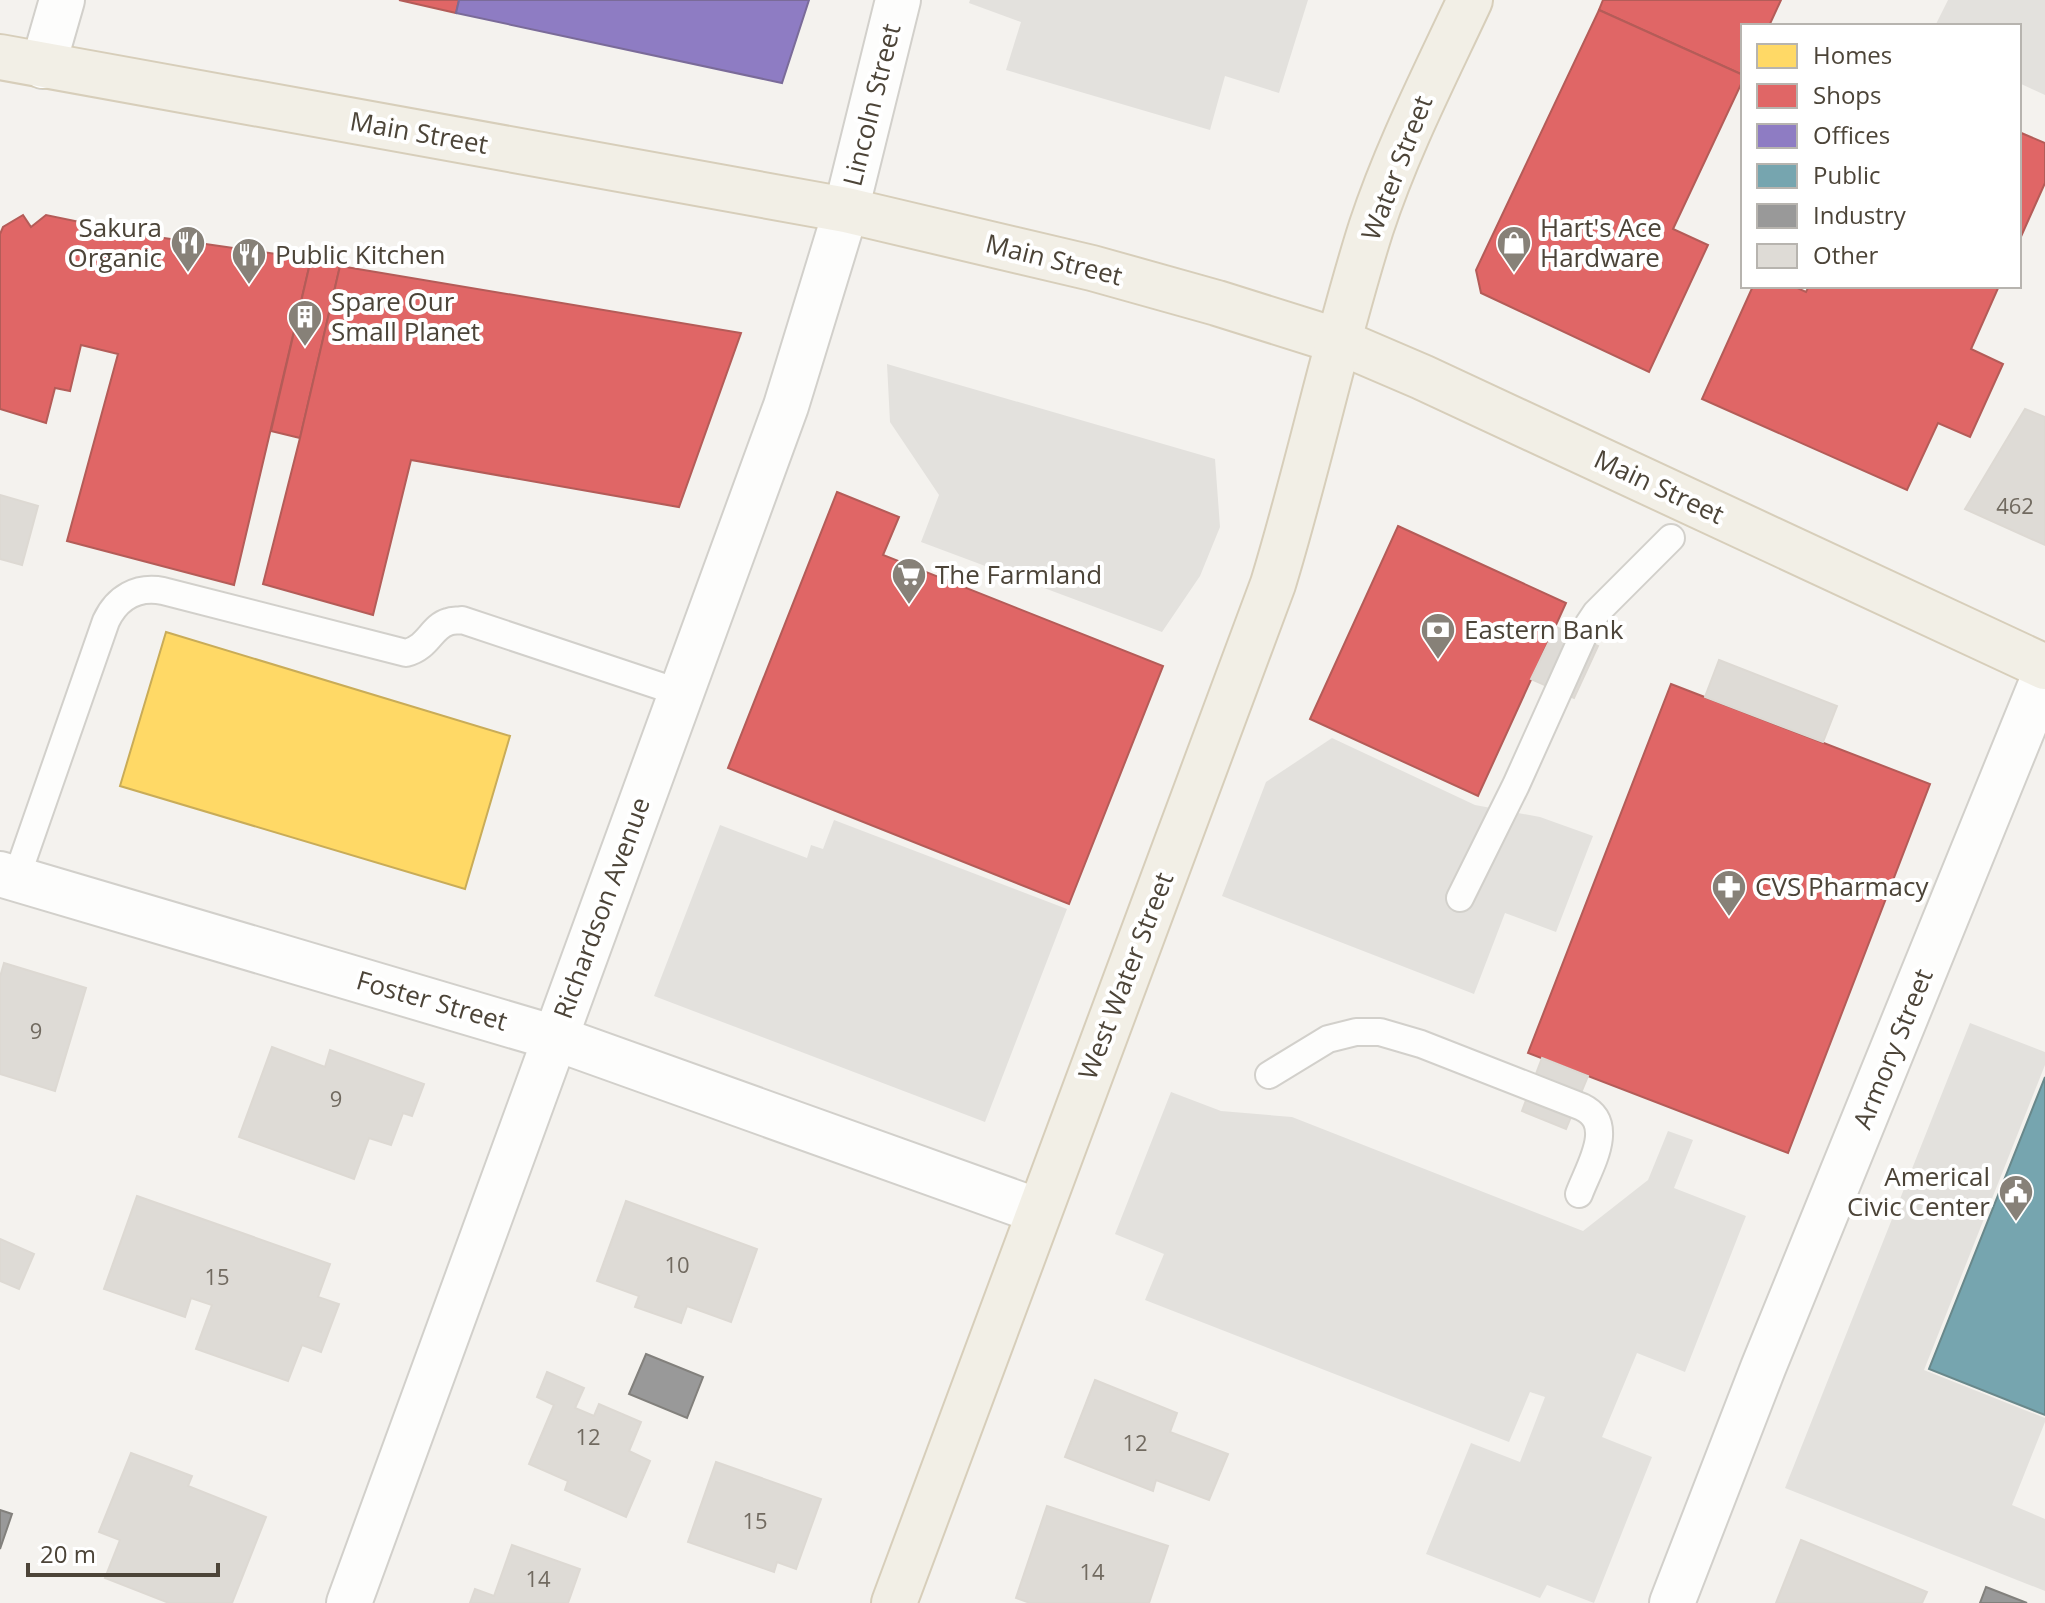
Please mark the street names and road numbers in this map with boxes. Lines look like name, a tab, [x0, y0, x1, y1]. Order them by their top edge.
street label: Lincoln Street	[833, 20, 909, 190]
street label: Water Street	[1352, 90, 1440, 245]
street label: Main Street	[347, 102, 491, 162]
street label: Main Street	[982, 225, 1126, 293]
street label: Main Street	[1589, 440, 1730, 532]
street label: Richardson Avenue	[544, 792, 658, 1023]
street label: West Water Street	[1069, 867, 1181, 1084]
street label: Foster Street	[353, 961, 512, 1039]
street label: Armory Street	[1844, 963, 1941, 1134]

